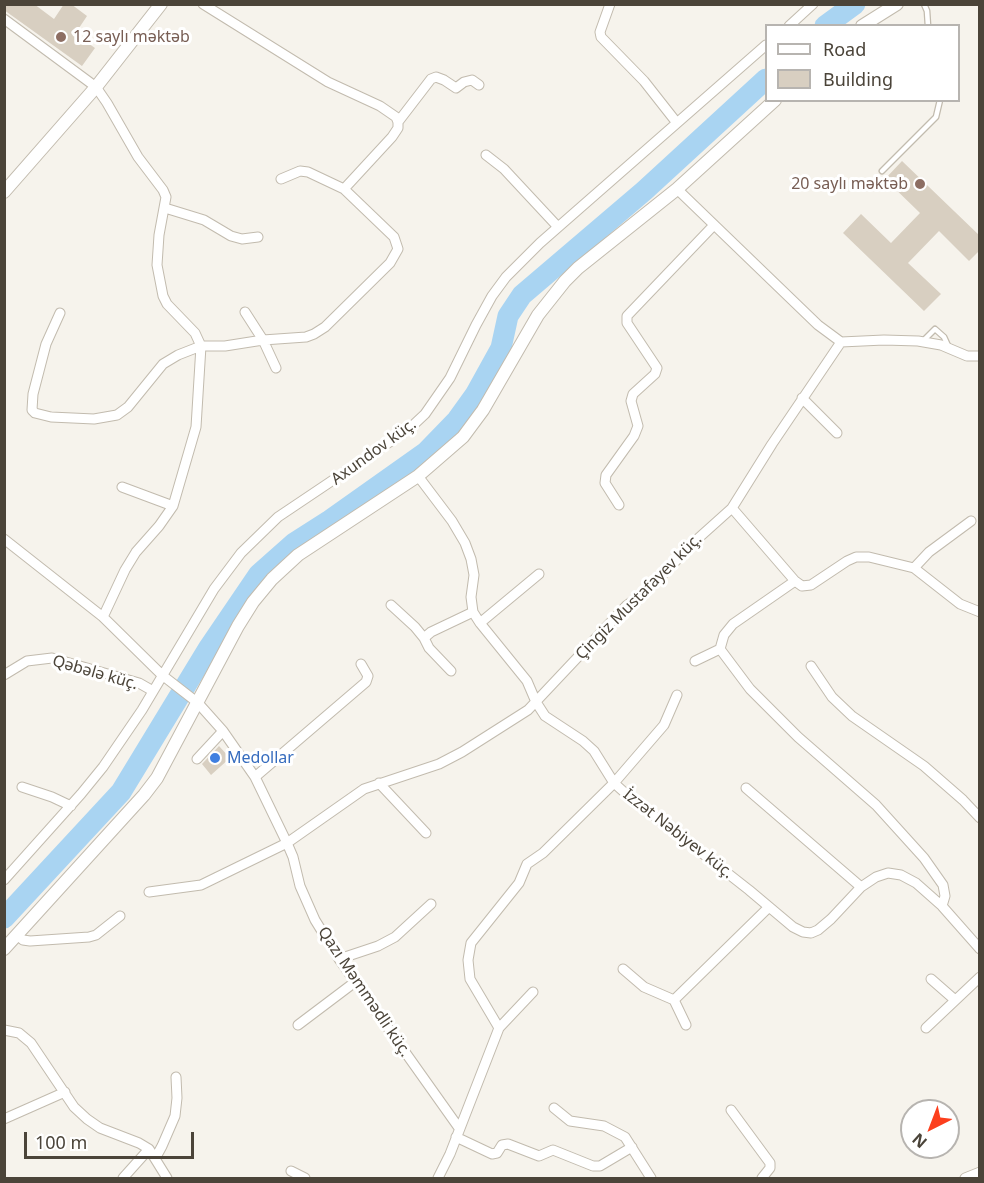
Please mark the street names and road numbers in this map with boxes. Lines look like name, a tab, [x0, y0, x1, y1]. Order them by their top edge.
street label: Axundov küç.	[328, 415, 420, 489]
street label: Çingiz Mustafayev küç.	[572, 530, 706, 664]
street label: Qəbələ küç.	[50, 652, 140, 694]
street label: İzzət Nəbiyev küç.	[619, 785, 737, 883]
street label: Qazı Məmmədli küç.	[313, 923, 415, 1061]

